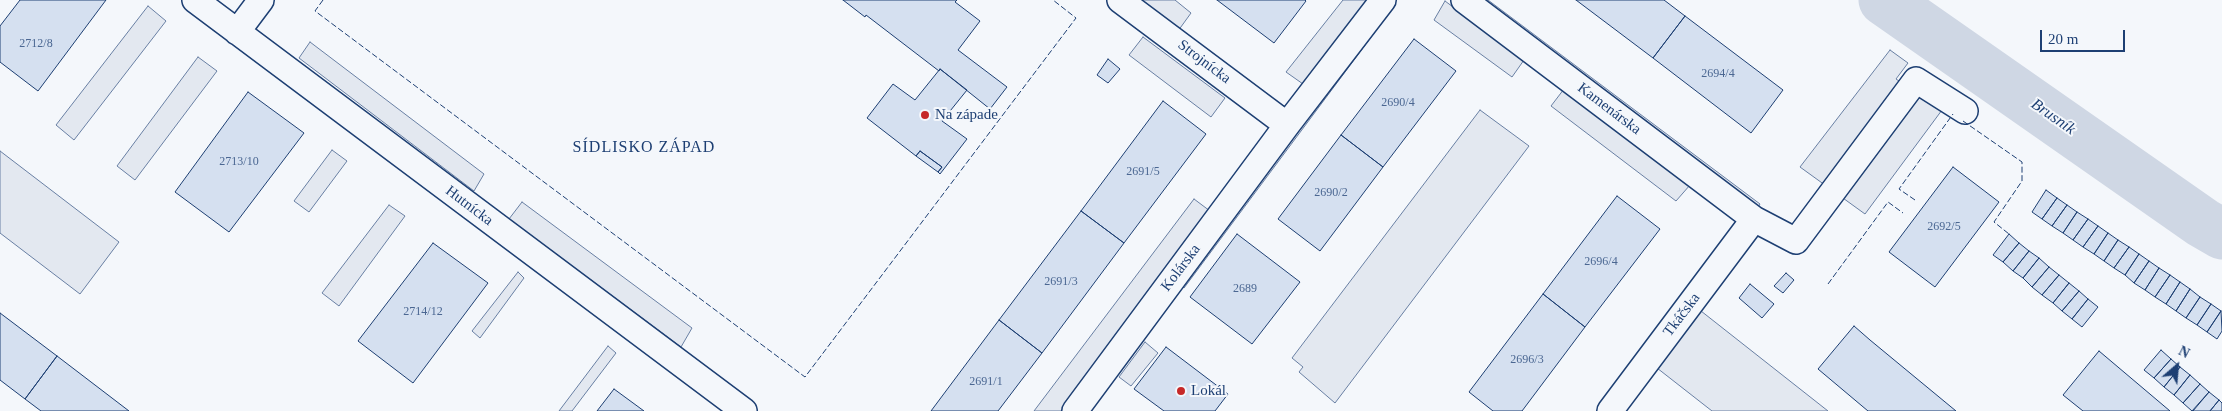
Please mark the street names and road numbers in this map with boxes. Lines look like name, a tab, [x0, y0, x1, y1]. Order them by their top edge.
street label: Strojnícka	[1174, 36, 1234, 88]
street label: Kamenárska	[1574, 79, 1644, 139]
street label: Hutnícka	[442, 182, 496, 230]
street label: Kolárska	[1158, 241, 1204, 295]
street label: Tkáčska	[1660, 290, 1704, 340]

